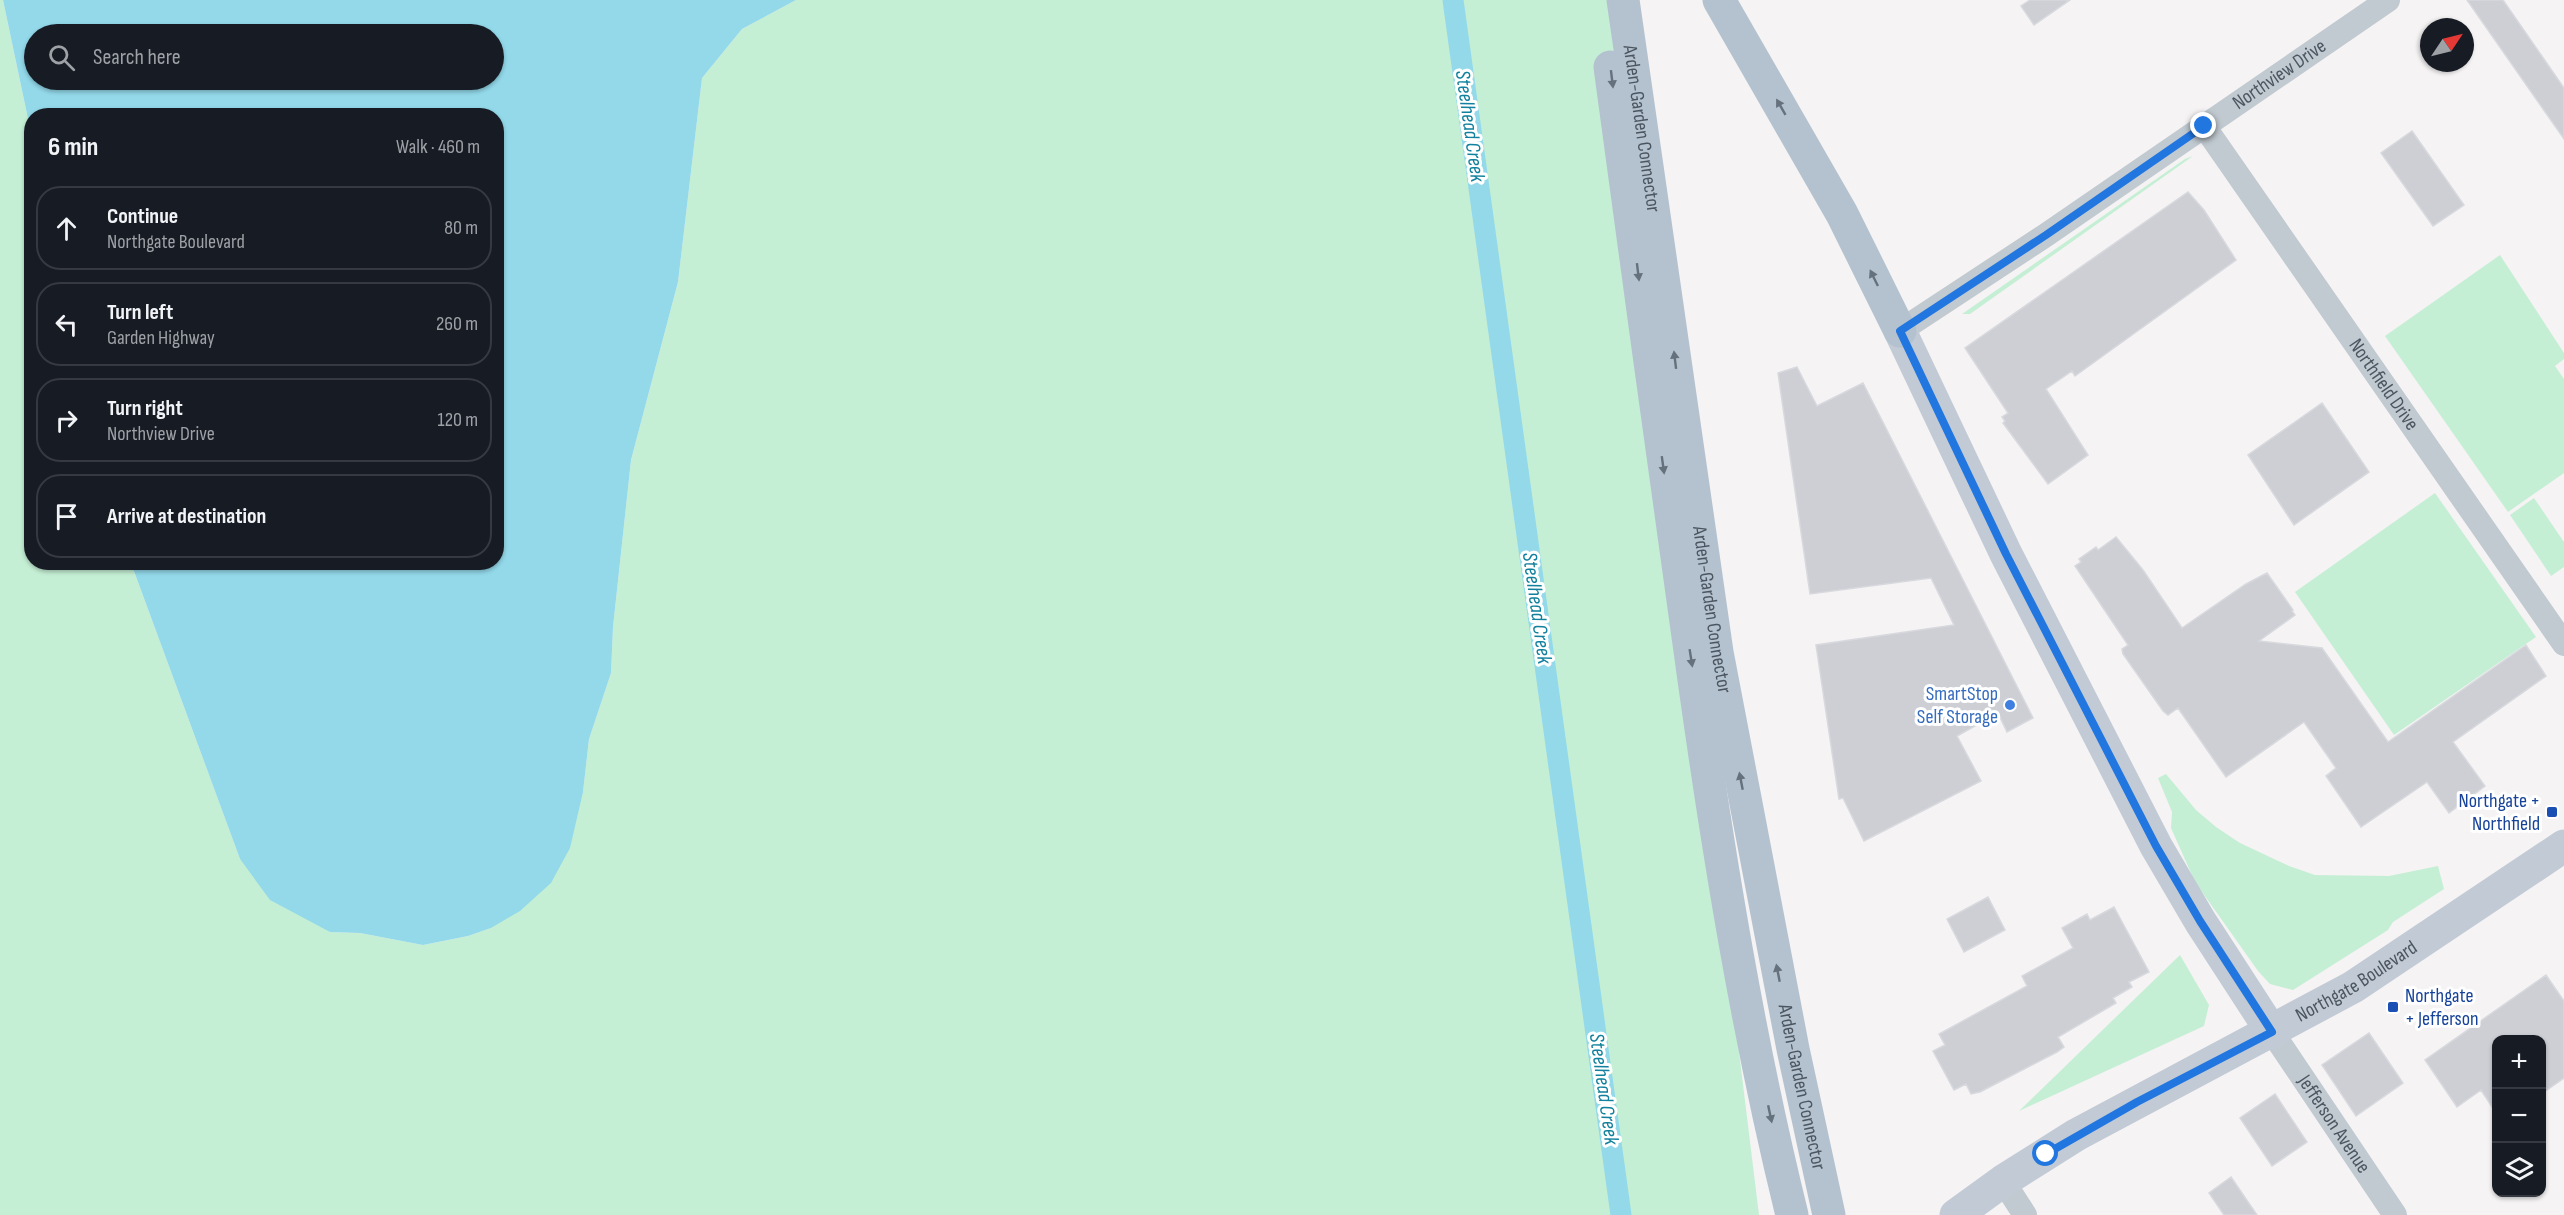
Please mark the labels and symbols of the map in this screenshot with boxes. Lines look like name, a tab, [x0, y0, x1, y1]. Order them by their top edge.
north arrow	[2420, 18, 2474, 72]
street label: Northview Drive	[2228, 34, 2331, 115]
street label: Arden-Garden Connector	[1617, 42, 1666, 214]
water label: Steelhead Creek	[1450, 69, 1490, 184]
one-way arrow	[1607, 69, 1617, 88]
one-way arrow	[1776, 99, 1787, 115]
route end	[2190, 112, 2216, 138]
one-way arrow	[1633, 263, 1642, 282]
one-way arrow	[1870, 270, 1879, 287]
street label: Northfield Drive	[2344, 334, 2424, 435]
one-way arrow	[1670, 350, 1679, 369]
one-way arrow	[1659, 456, 1668, 475]
street label: Arden-Garden Connector	[1687, 523, 1737, 695]
water label: Steelhead Creek	[1517, 551, 1557, 666]
one-way arrow	[1687, 649, 1696, 668]
place label: SmartStop Self Storage	[1917, 682, 1998, 729]
marker: SmartStop Self Storage	[2003, 698, 2017, 712]
one-way arrow	[1736, 772, 1745, 791]
place label: Northgate + Northfield	[2459, 789, 2540, 836]
marker: Northgate + Northfield	[2545, 805, 2559, 819]
street label: Northgate Boulevard	[2291, 936, 2422, 1027]
one-way arrow	[1773, 963, 1782, 982]
place label: Northgate + Jefferson	[2405, 984, 2479, 1031]
marker: Northgate + Jefferson	[2386, 1000, 2400, 1014]
street label: Arden-Garden Connector	[1773, 1001, 1831, 1172]
water label: Steelhead Creek	[1584, 1032, 1624, 1147]
street label: Jefferson Avenue	[2292, 1070, 2375, 1178]
one-way arrow	[1765, 1105, 1775, 1124]
route start	[2032, 1140, 2058, 1166]

